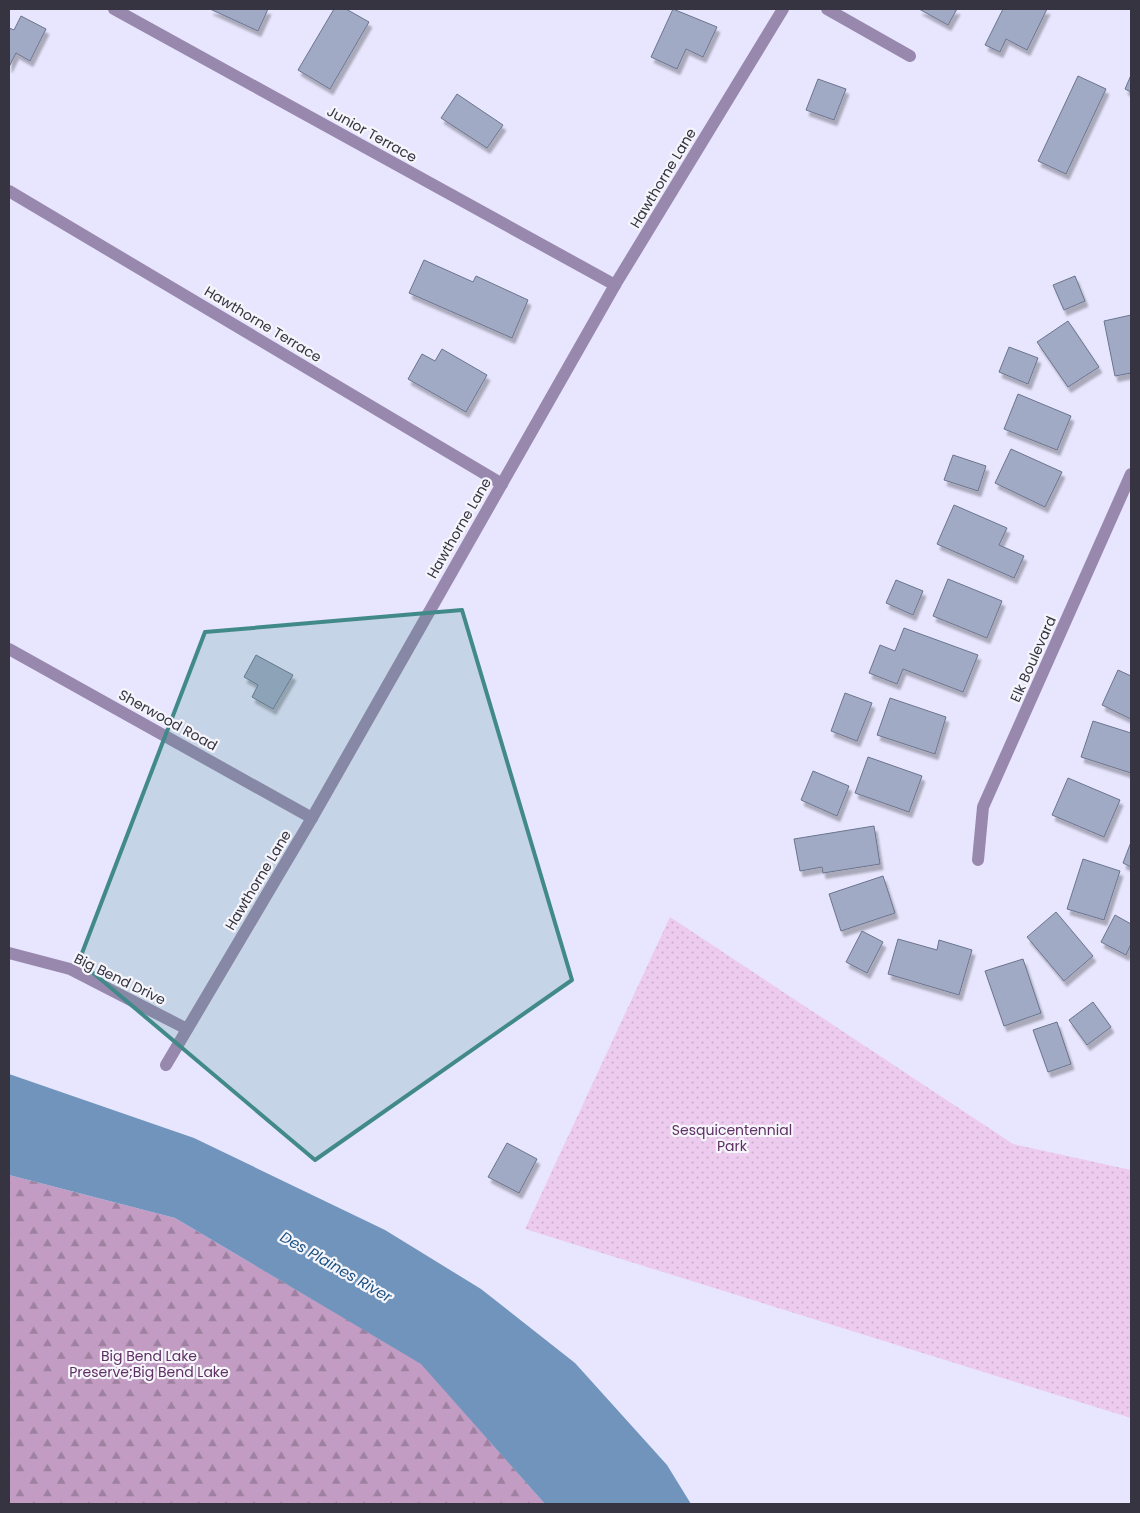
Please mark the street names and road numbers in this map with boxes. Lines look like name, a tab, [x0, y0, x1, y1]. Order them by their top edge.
street label: Junior Terrace	[323, 101, 421, 167]
street label: Hawthorne Lane	[625, 124, 701, 232]
street label: Hawthorne Terrace	[201, 281, 326, 367]
street label: Hawthorne Lane	[422, 474, 496, 582]
street label: Elk Boulevard	[1005, 613, 1061, 705]
street label: Sherwood Road	[115, 685, 221, 755]
street label: Hawthorne Lane	[220, 826, 296, 934]
street label: Big Bend Drive	[71, 948, 169, 1010]

